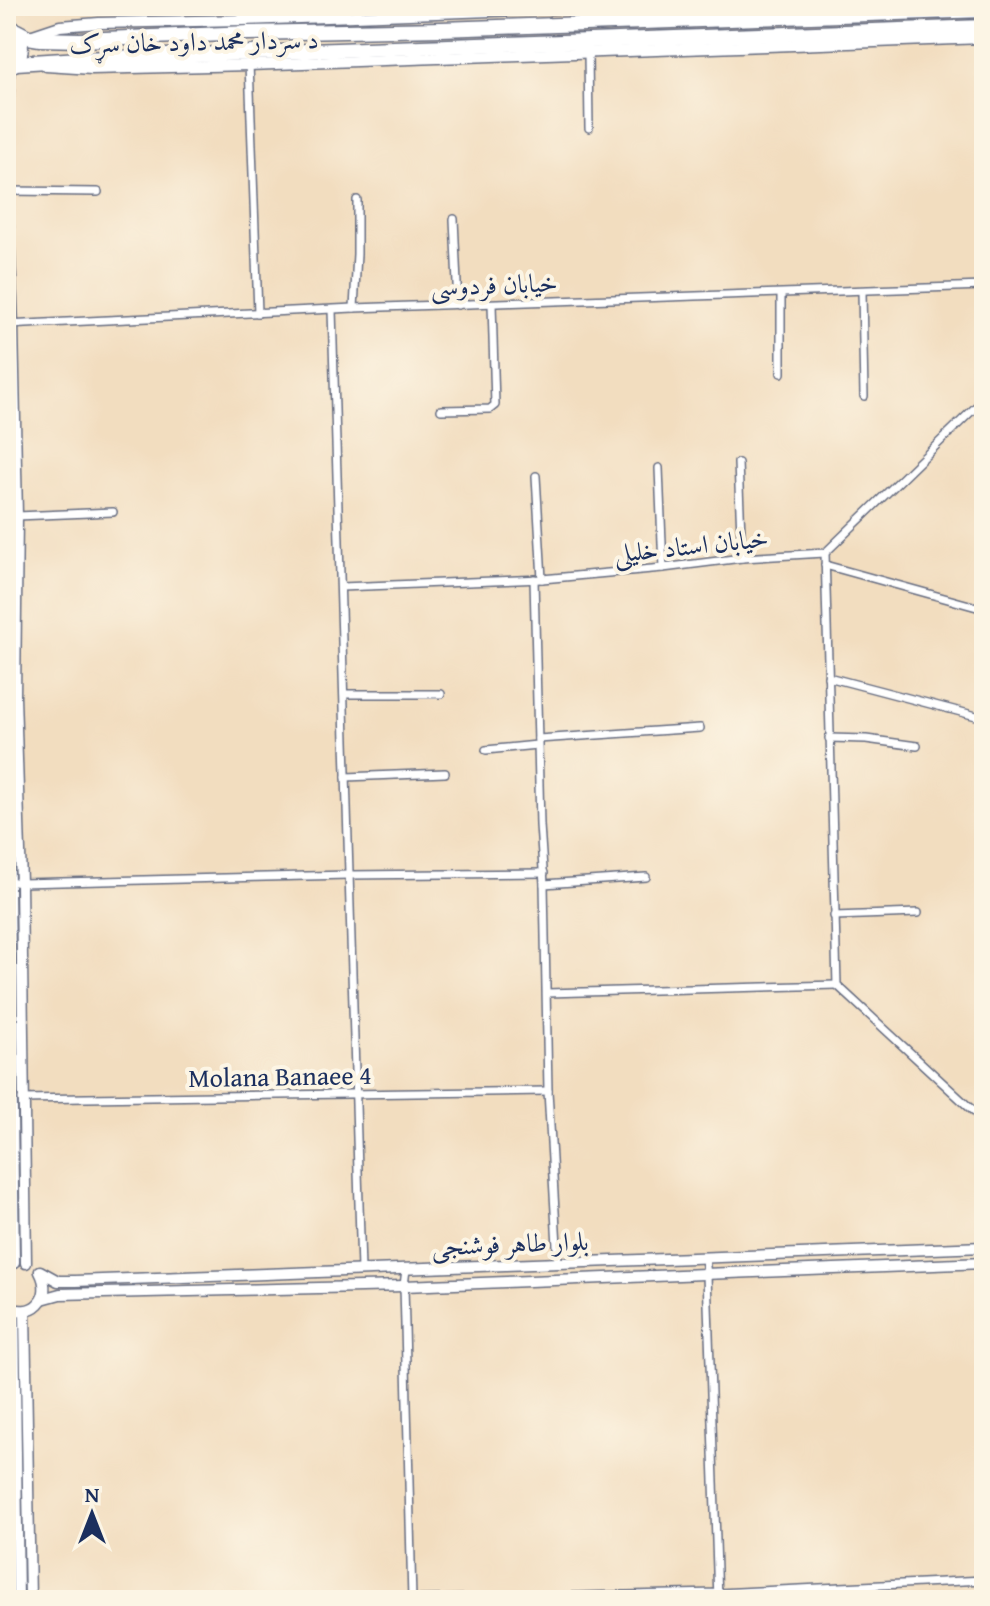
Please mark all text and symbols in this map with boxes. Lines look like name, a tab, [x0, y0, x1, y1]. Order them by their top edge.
street label: د سردار محمد داود خان سړک	[69, 19, 319, 65]
street label: خیابان فردوسی	[430, 262, 558, 306]
street label: خیابان استاد خلیلی	[612, 517, 770, 573]
street label: Molana Banaee 4	[188, 1055, 372, 1097]
street label: بلوار طاهر فوشنجی	[431, 1221, 589, 1265]
north arrow	[52, 1474, 132, 1554]
text: N	[85, 1478, 100, 1510]

